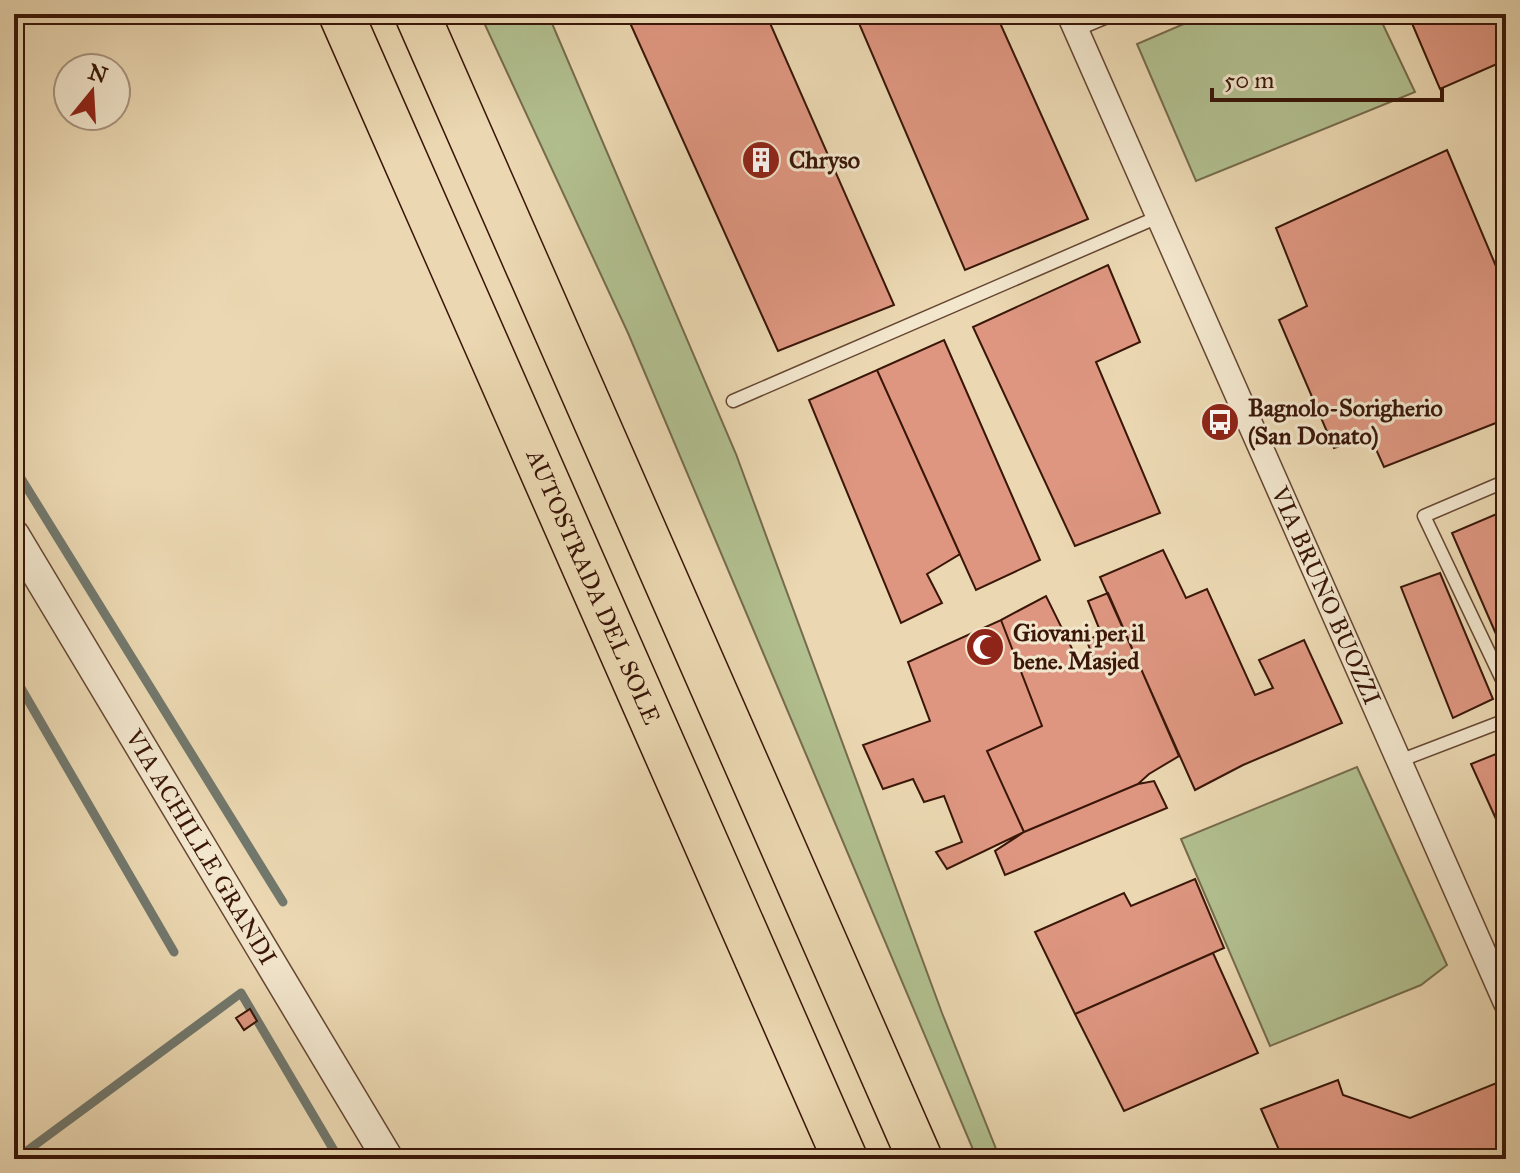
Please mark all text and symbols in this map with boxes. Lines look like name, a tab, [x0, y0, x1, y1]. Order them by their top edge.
north arrow	[52, 52, 132, 132]
scale bar	[1212, 52, 1442, 102]
text: N	[85, 58, 111, 89]
text: 50 m	[1224, 65, 1274, 95]
building icon: Chryso	[740, 139, 782, 181]
place label: Chryso	[789, 145, 860, 175]
place label: Bagnolo-Sorigherio (San Donato)	[1248, 393, 1443, 451]
bus stop icon: Bagnolo-Sorigherio (San Donato)	[1199, 401, 1241, 443]
street label: AUTOSTRADA DEL SOLE	[519, 444, 667, 729]
street label: VIA BRUNO BUOZZI	[1264, 481, 1387, 710]
place label: Giovani per il bene. Masjed	[1012, 618, 1145, 676]
mosque icon: Giovani per il bene. Masjed	[964, 626, 1006, 668]
street label: VIA ACHILLE GRANDI	[119, 723, 283, 970]

